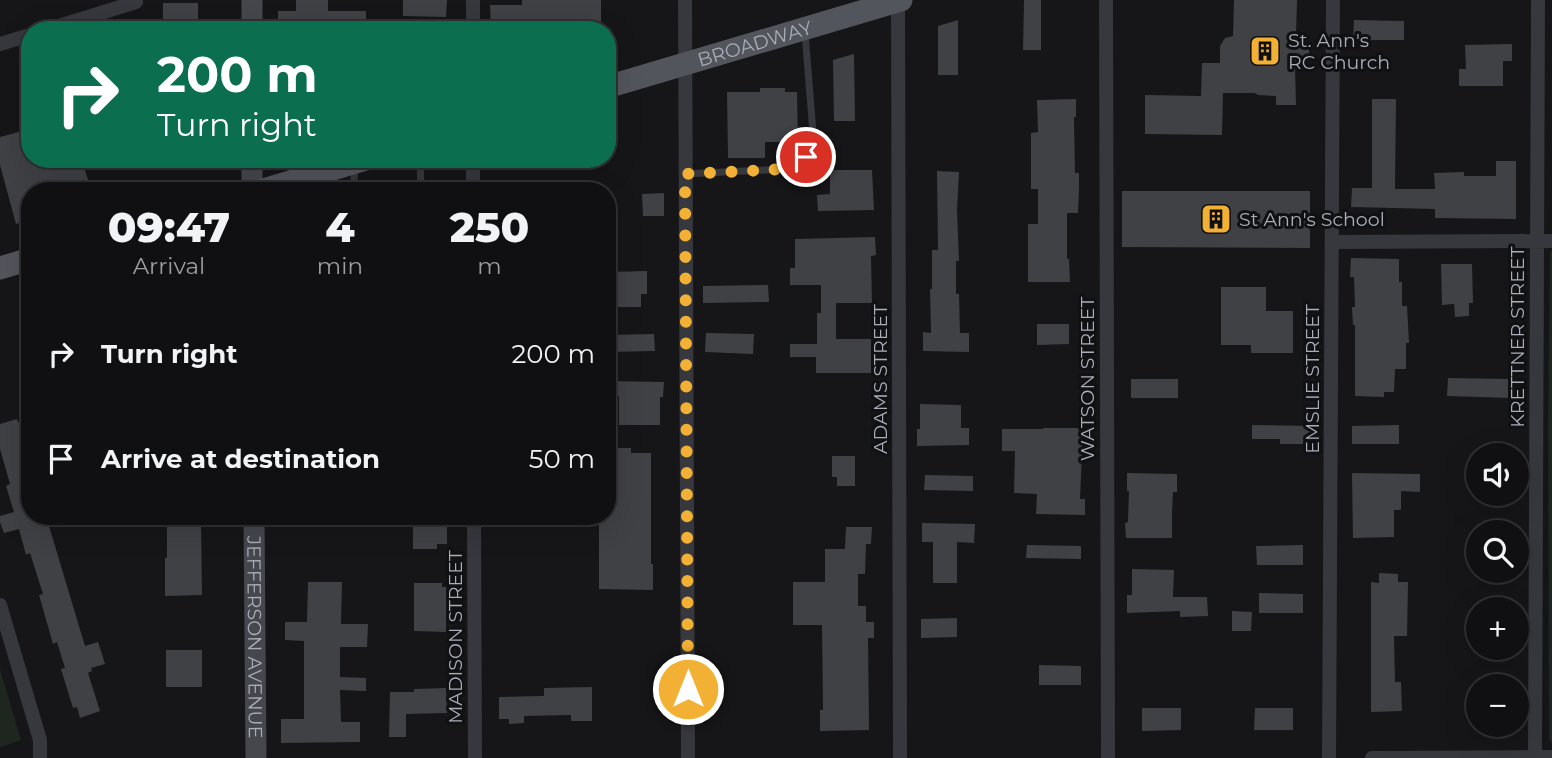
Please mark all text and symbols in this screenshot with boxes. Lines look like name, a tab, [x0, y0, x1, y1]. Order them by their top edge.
street label: BROADWAY	[695, 16, 816, 72]
place label: St. Ann's RC Church	[1288, 29, 1390, 74]
building icon: St. Ann's RC Church	[1248, 34, 1282, 68]
text: 200 m	[157, 45, 318, 104]
icon: right	[42, 49, 133, 140]
text: Turn right	[157, 105, 317, 144]
pin	[776, 127, 836, 187]
icon: arrive	[787, 138, 825, 176]
text: 09:47	[108, 201, 230, 253]
text: 4	[325, 201, 355, 253]
text: 250	[450, 201, 529, 253]
building icon: St Ann's School	[1199, 202, 1233, 236]
place label: St Ann's School	[1239, 208, 1385, 231]
street label: KRETTNER STREET	[1506, 246, 1529, 428]
text: Arrival	[133, 252, 205, 280]
text: min	[317, 252, 363, 280]
text: m	[477, 252, 502, 280]
street label: WATSON STREET	[1076, 297, 1099, 461]
street label: ADAMS STREET	[869, 304, 892, 454]
street label: EMSLIE STREET	[1301, 304, 1324, 454]
icon: right	[42, 335, 80, 373]
text: Turn right	[101, 338, 237, 370]
text: 200 m	[511, 338, 595, 370]
icon: arrive	[42, 440, 80, 478]
text: Arrive at destination	[101, 443, 380, 475]
text: 50 m	[529, 443, 595, 475]
map controls	[1466, 443, 1529, 737]
button: sound	[1466, 443, 1529, 506]
button: search	[1466, 520, 1529, 583]
street label: JEFFERSON AVENUE	[242, 535, 267, 738]
street label: MADISON STREET	[444, 550, 467, 724]
button: +	[1466, 597, 1529, 660]
position arrow	[651, 652, 725, 726]
button: −	[1466, 674, 1529, 737]

